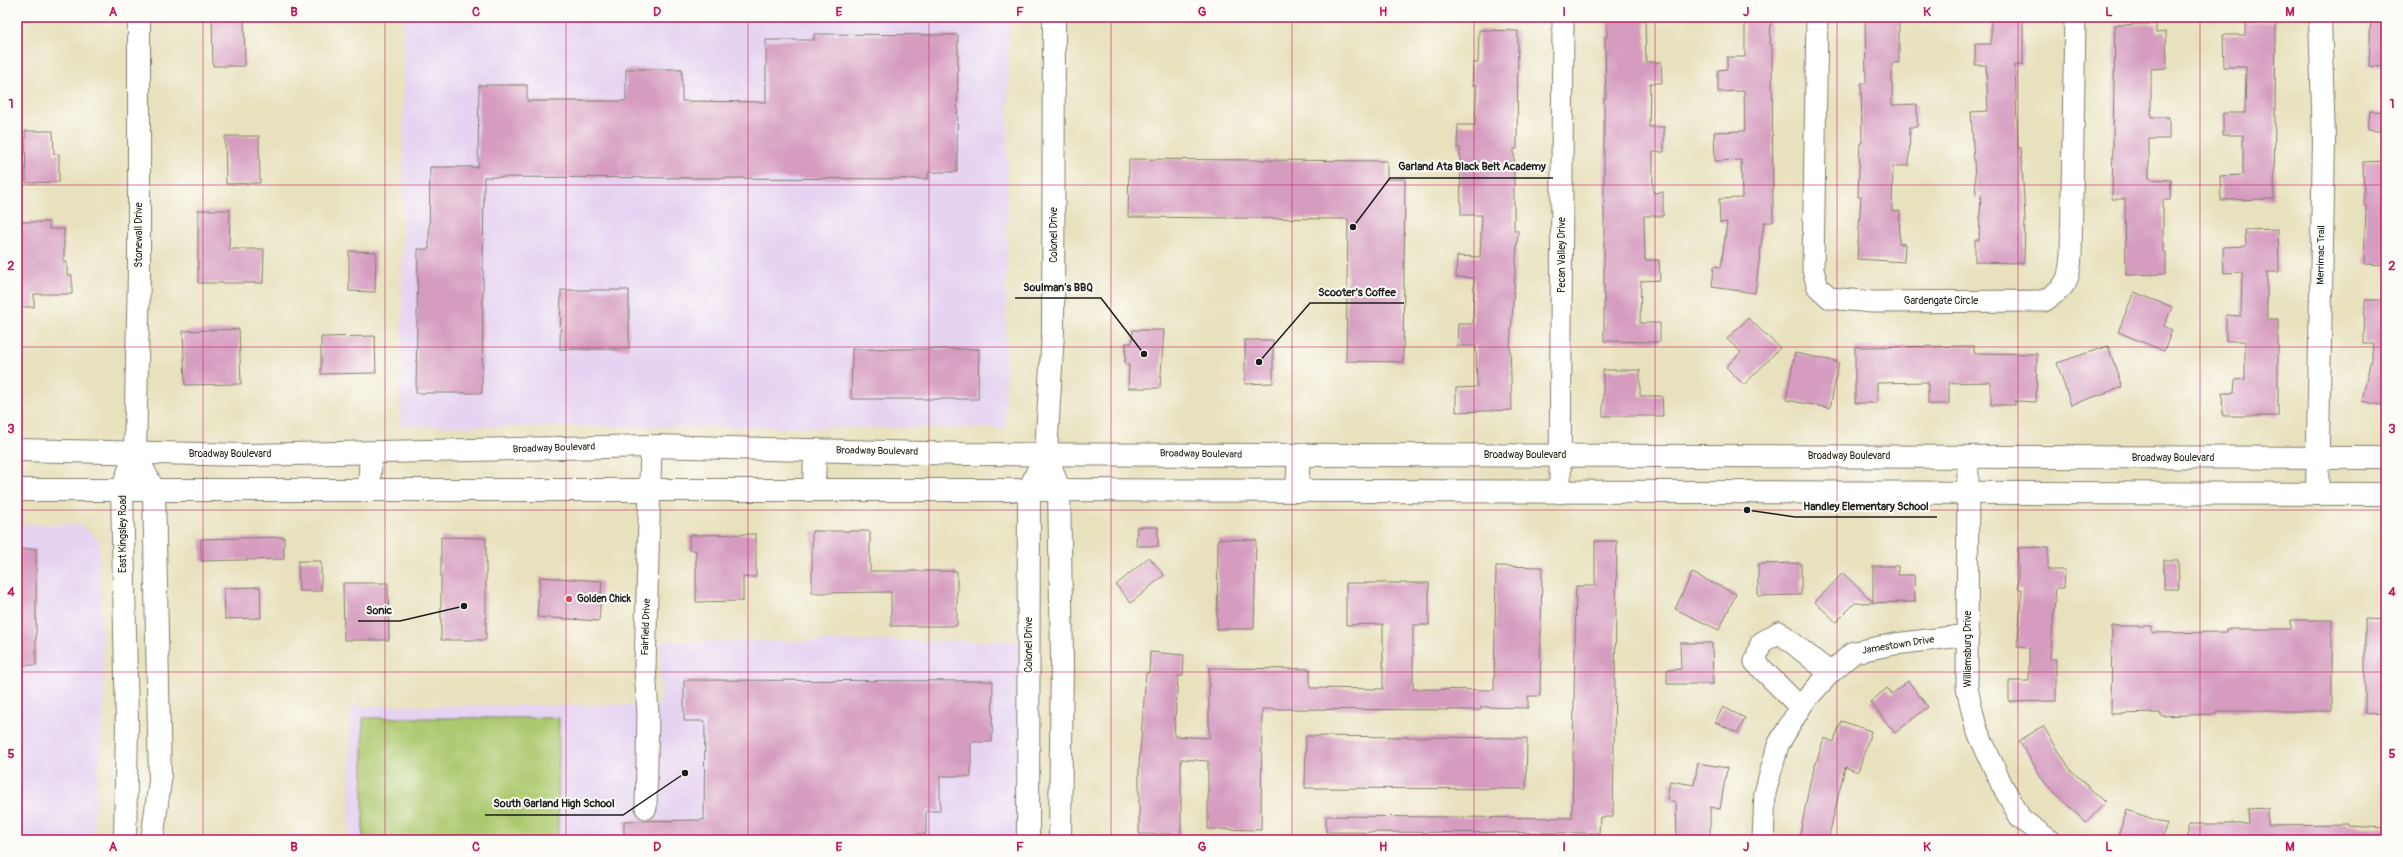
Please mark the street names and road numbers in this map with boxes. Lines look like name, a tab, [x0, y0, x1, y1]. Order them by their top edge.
street label: Stonewall Drive	[133, 202, 145, 268]
street label: Colonel Drive	[1048, 207, 1060, 263]
street label: Pecan Valley Drive	[1556, 217, 1568, 293]
street label: Merrimac Trail	[2314, 225, 2328, 285]
street label: Gardengate Circle	[1904, 295, 1978, 307]
street label: Broadway Boulevard	[513, 441, 596, 455]
street label: Broadway Boulevard	[836, 444, 918, 458]
street label: Broadway Boulevard	[1160, 447, 1242, 461]
street label: Broadway Boulevard	[189, 448, 271, 460]
street label: Broadway Boulevard	[1484, 449, 1566, 461]
street label: Broadway Boulevard	[1808, 450, 1890, 462]
street label: Broadway Boulevard	[2132, 452, 2214, 464]
street label: East Kingsley Road	[117, 495, 129, 573]
street label: Fairfield Drive	[639, 598, 653, 656]
street label: Williamsburg Drive	[1962, 611, 1974, 687]
street label: Colonel Drive	[1023, 617, 1035, 673]
street label: Jamestown Drive	[1861, 633, 1935, 657]

